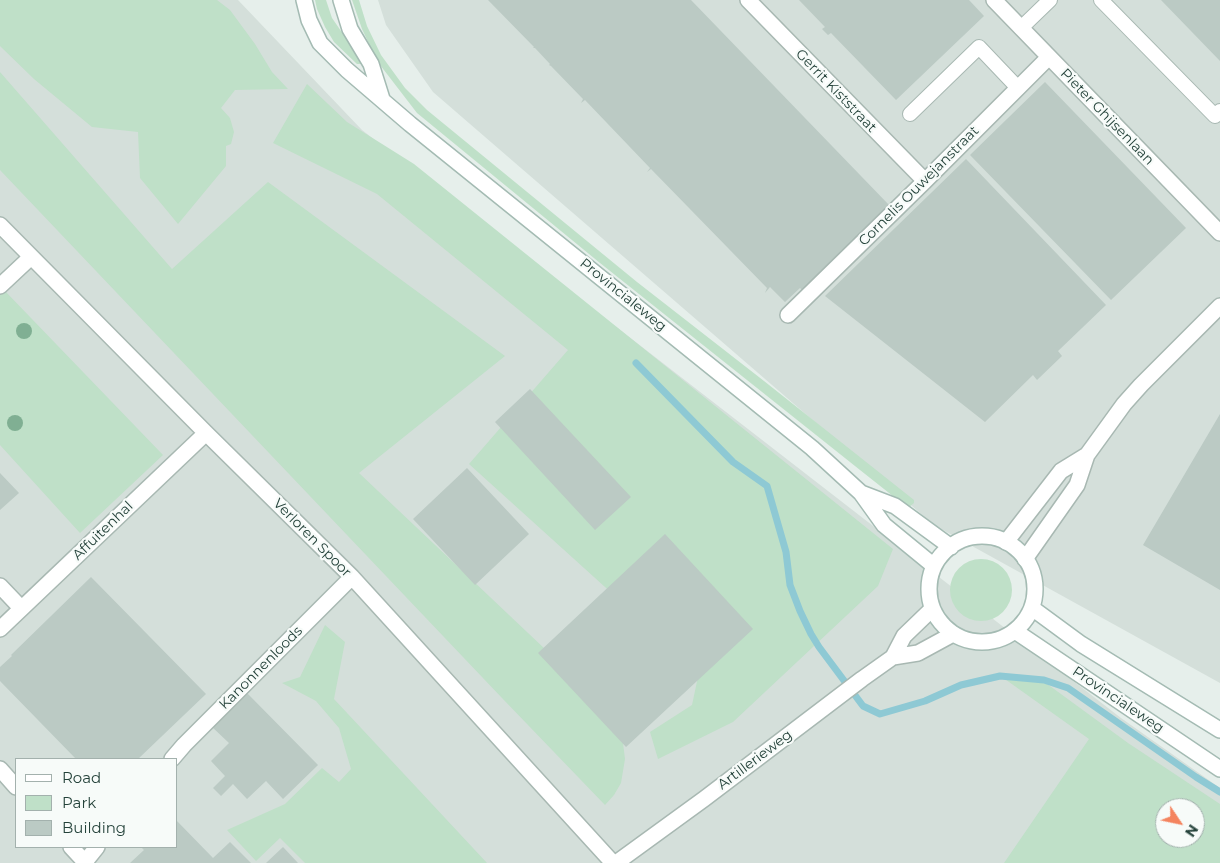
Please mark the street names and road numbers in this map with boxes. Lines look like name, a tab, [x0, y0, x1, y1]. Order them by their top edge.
street label: Gerrit Kiststraat	[792, 46, 880, 136]
street label: Pieter Ghijsenlaan	[1057, 65, 1157, 169]
street label: Cornelis Ouwejanstraat	[856, 123, 982, 249]
street label: Provincialeweg	[576, 255, 670, 335]
street label: Verloren Spoor	[269, 495, 355, 581]
street label: Affuitenhal	[69, 498, 137, 564]
street label: Kanonnenloods	[216, 623, 306, 713]
street label: Provincialeweg	[1069, 663, 1167, 737]
street label: Artillerieweg	[714, 727, 796, 793]

